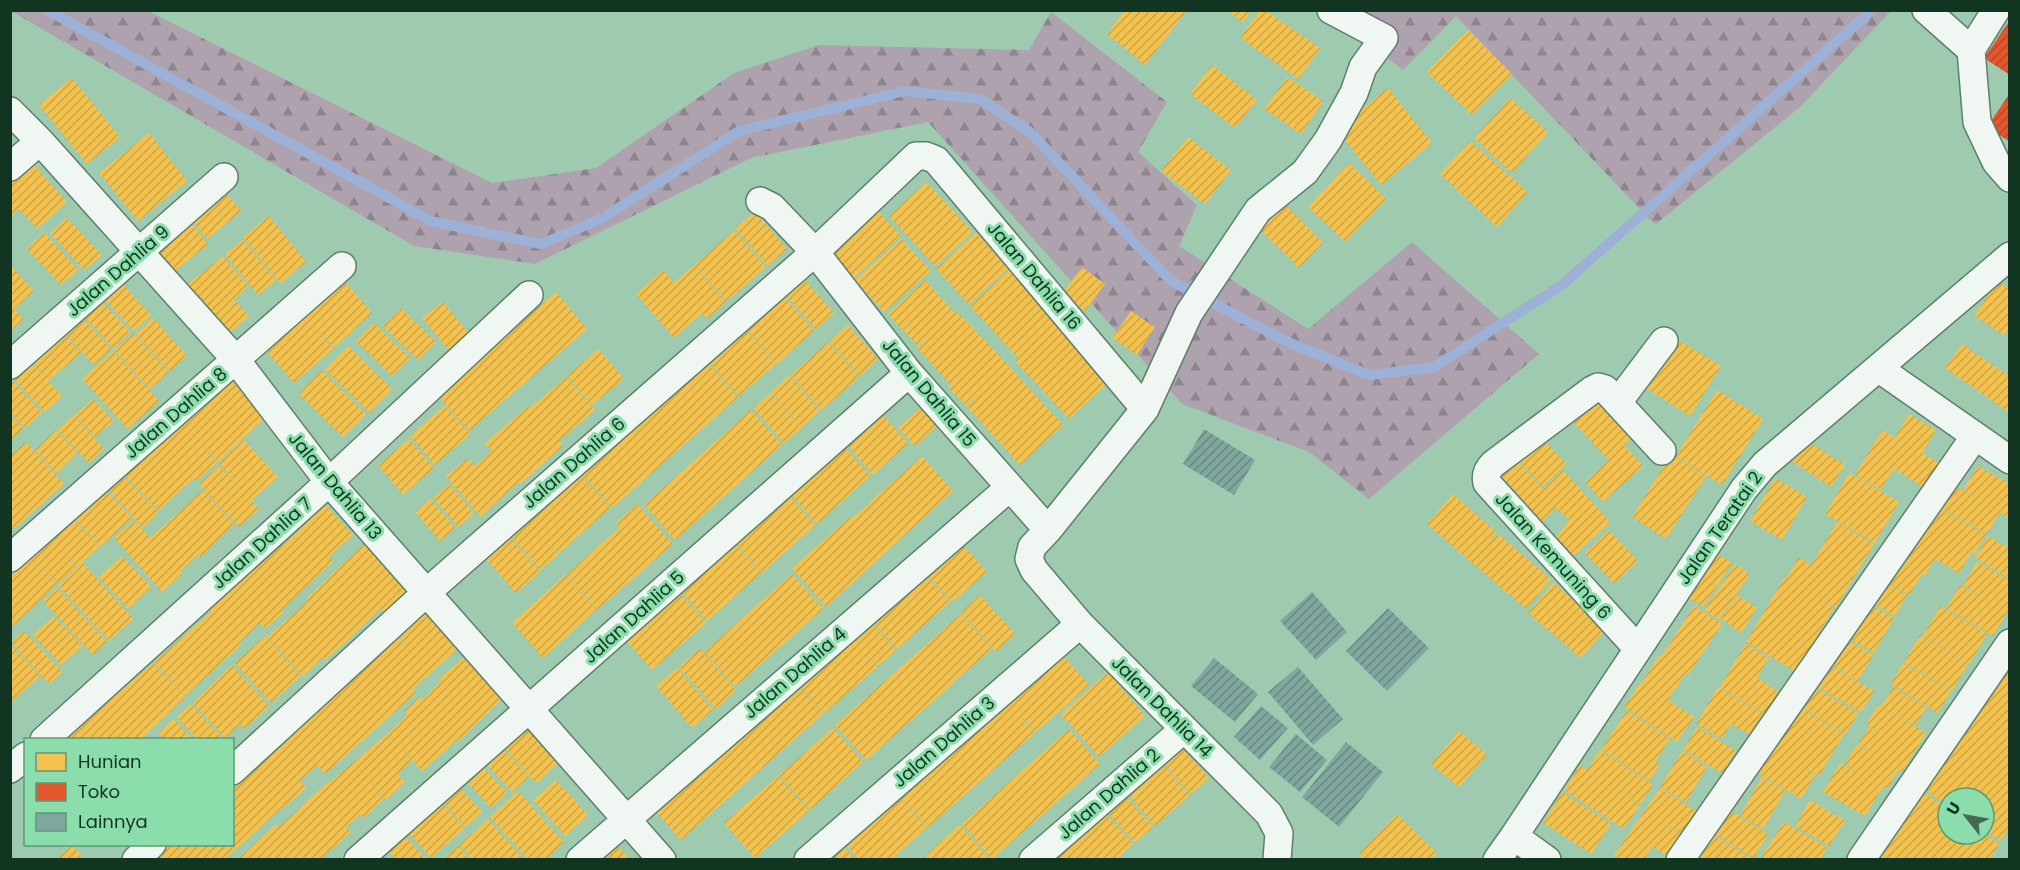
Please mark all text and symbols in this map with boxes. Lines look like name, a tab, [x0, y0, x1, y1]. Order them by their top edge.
street label: Jalan Dahlia 16	[982, 216, 1087, 335]
street label: Jalan Dahlia 9	[61, 219, 174, 322]
street label: Jalan Dahlia 15	[877, 333, 982, 452]
street label: Jalan Dahlia 8	[119, 361, 232, 464]
street label: Jalan Dahlia 6	[517, 411, 630, 514]
street label: Jalan Dahlia 13	[283, 427, 388, 545]
street label: Jalan Teratai 2	[1671, 466, 1768, 589]
street label: Jalan Kemuning 6	[1490, 487, 1617, 624]
street label: Jalan Dahlia 7	[206, 491, 317, 594]
street label: Jalan Dahlia 5	[578, 564, 690, 669]
street label: Jalan Dahlia 4	[738, 621, 851, 724]
street label: Jalan Dahlia 14	[1106, 650, 1219, 763]
street label: Jalan Dahlia 3	[887, 690, 1000, 793]
legend	[24, 738, 234, 846]
street label: Jalan Dahlia 2	[1052, 742, 1165, 845]
text: Hunian	[78, 749, 142, 774]
text: Toko	[78, 779, 120, 804]
north arrow	[1936, 786, 1996, 846]
text: U	[1941, 798, 1966, 819]
text: Lainnya	[78, 809, 148, 834]

